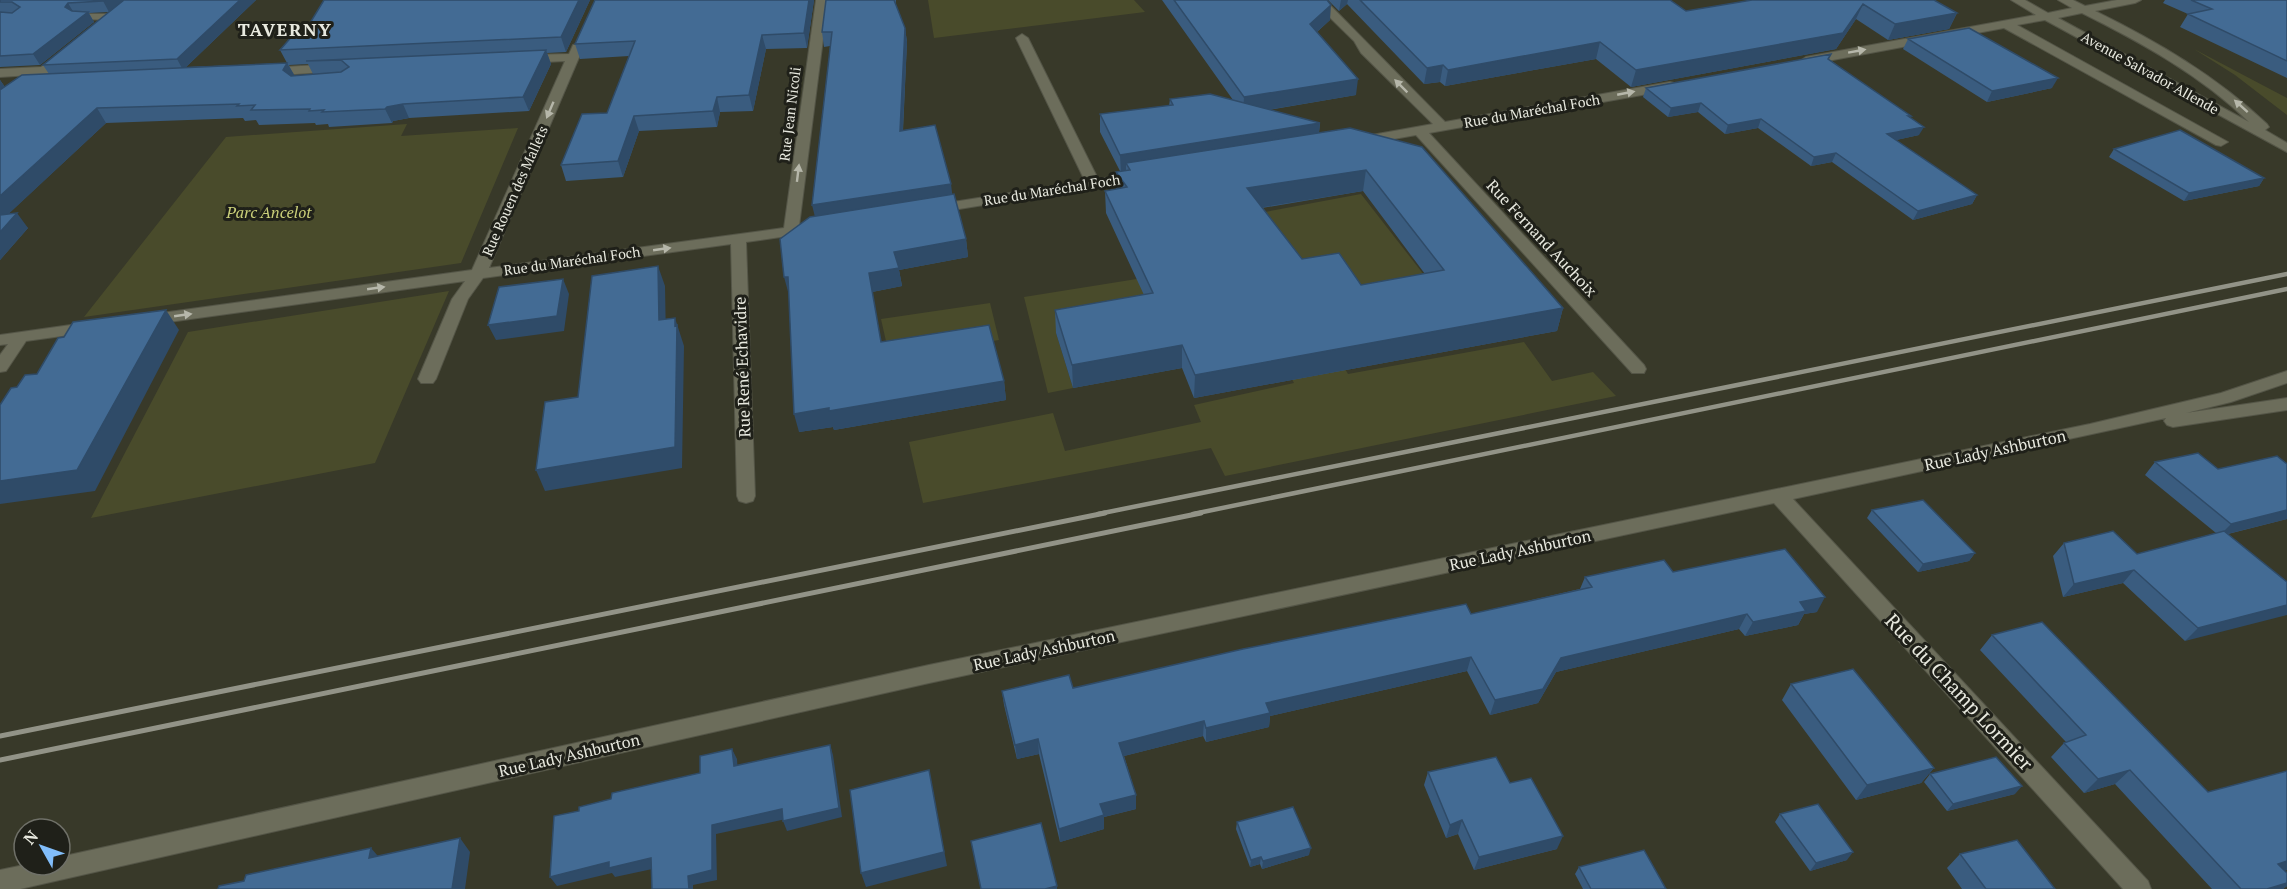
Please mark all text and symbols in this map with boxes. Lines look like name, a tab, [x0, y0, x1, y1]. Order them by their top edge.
district label: TAVERNY	[238, 17, 332, 41]
street label: Avenue Salvador Allende	[2078, 27, 2222, 118]
one-way arrow	[1848, 47, 1867, 56]
street label: Rue Jean Nicoli	[774, 66, 805, 162]
one-way arrow	[1395, 80, 1409, 94]
street label: Rue du Maréchal Foch	[1462, 89, 1601, 132]
one-way arrow	[1617, 89, 1636, 98]
one-way arrow	[2233, 99, 2248, 113]
one-way arrow	[545, 102, 555, 120]
street label: Rue Rouen des Mallets	[477, 123, 552, 259]
one-way arrow	[793, 164, 803, 183]
street label: Rue du Maréchal Foch	[982, 169, 1121, 210]
street label: Rue Fernand Auchoix	[1482, 175, 1603, 302]
park label: Parc Ancelot	[225, 201, 312, 223]
street label: Rue du Maréchal Foch	[502, 242, 641, 279]
one-way arrow	[652, 244, 671, 253]
one-way arrow	[367, 284, 386, 293]
street label: Rue René Echavidre	[729, 296, 755, 438]
one-way arrow	[173, 310, 192, 319]
street label: Rue Lady Ashburton	[1922, 424, 2068, 476]
street label: Rue Lady Ashburton	[1447, 524, 1593, 576]
street label: Rue du Champ Lormier	[1879, 607, 2040, 776]
street label: Rue Lady Ashburton	[971, 624, 1117, 676]
street label: Rue Lady Ashburton	[496, 728, 642, 782]
north arrow	[12, 817, 72, 877]
text: N	[18, 826, 43, 849]

